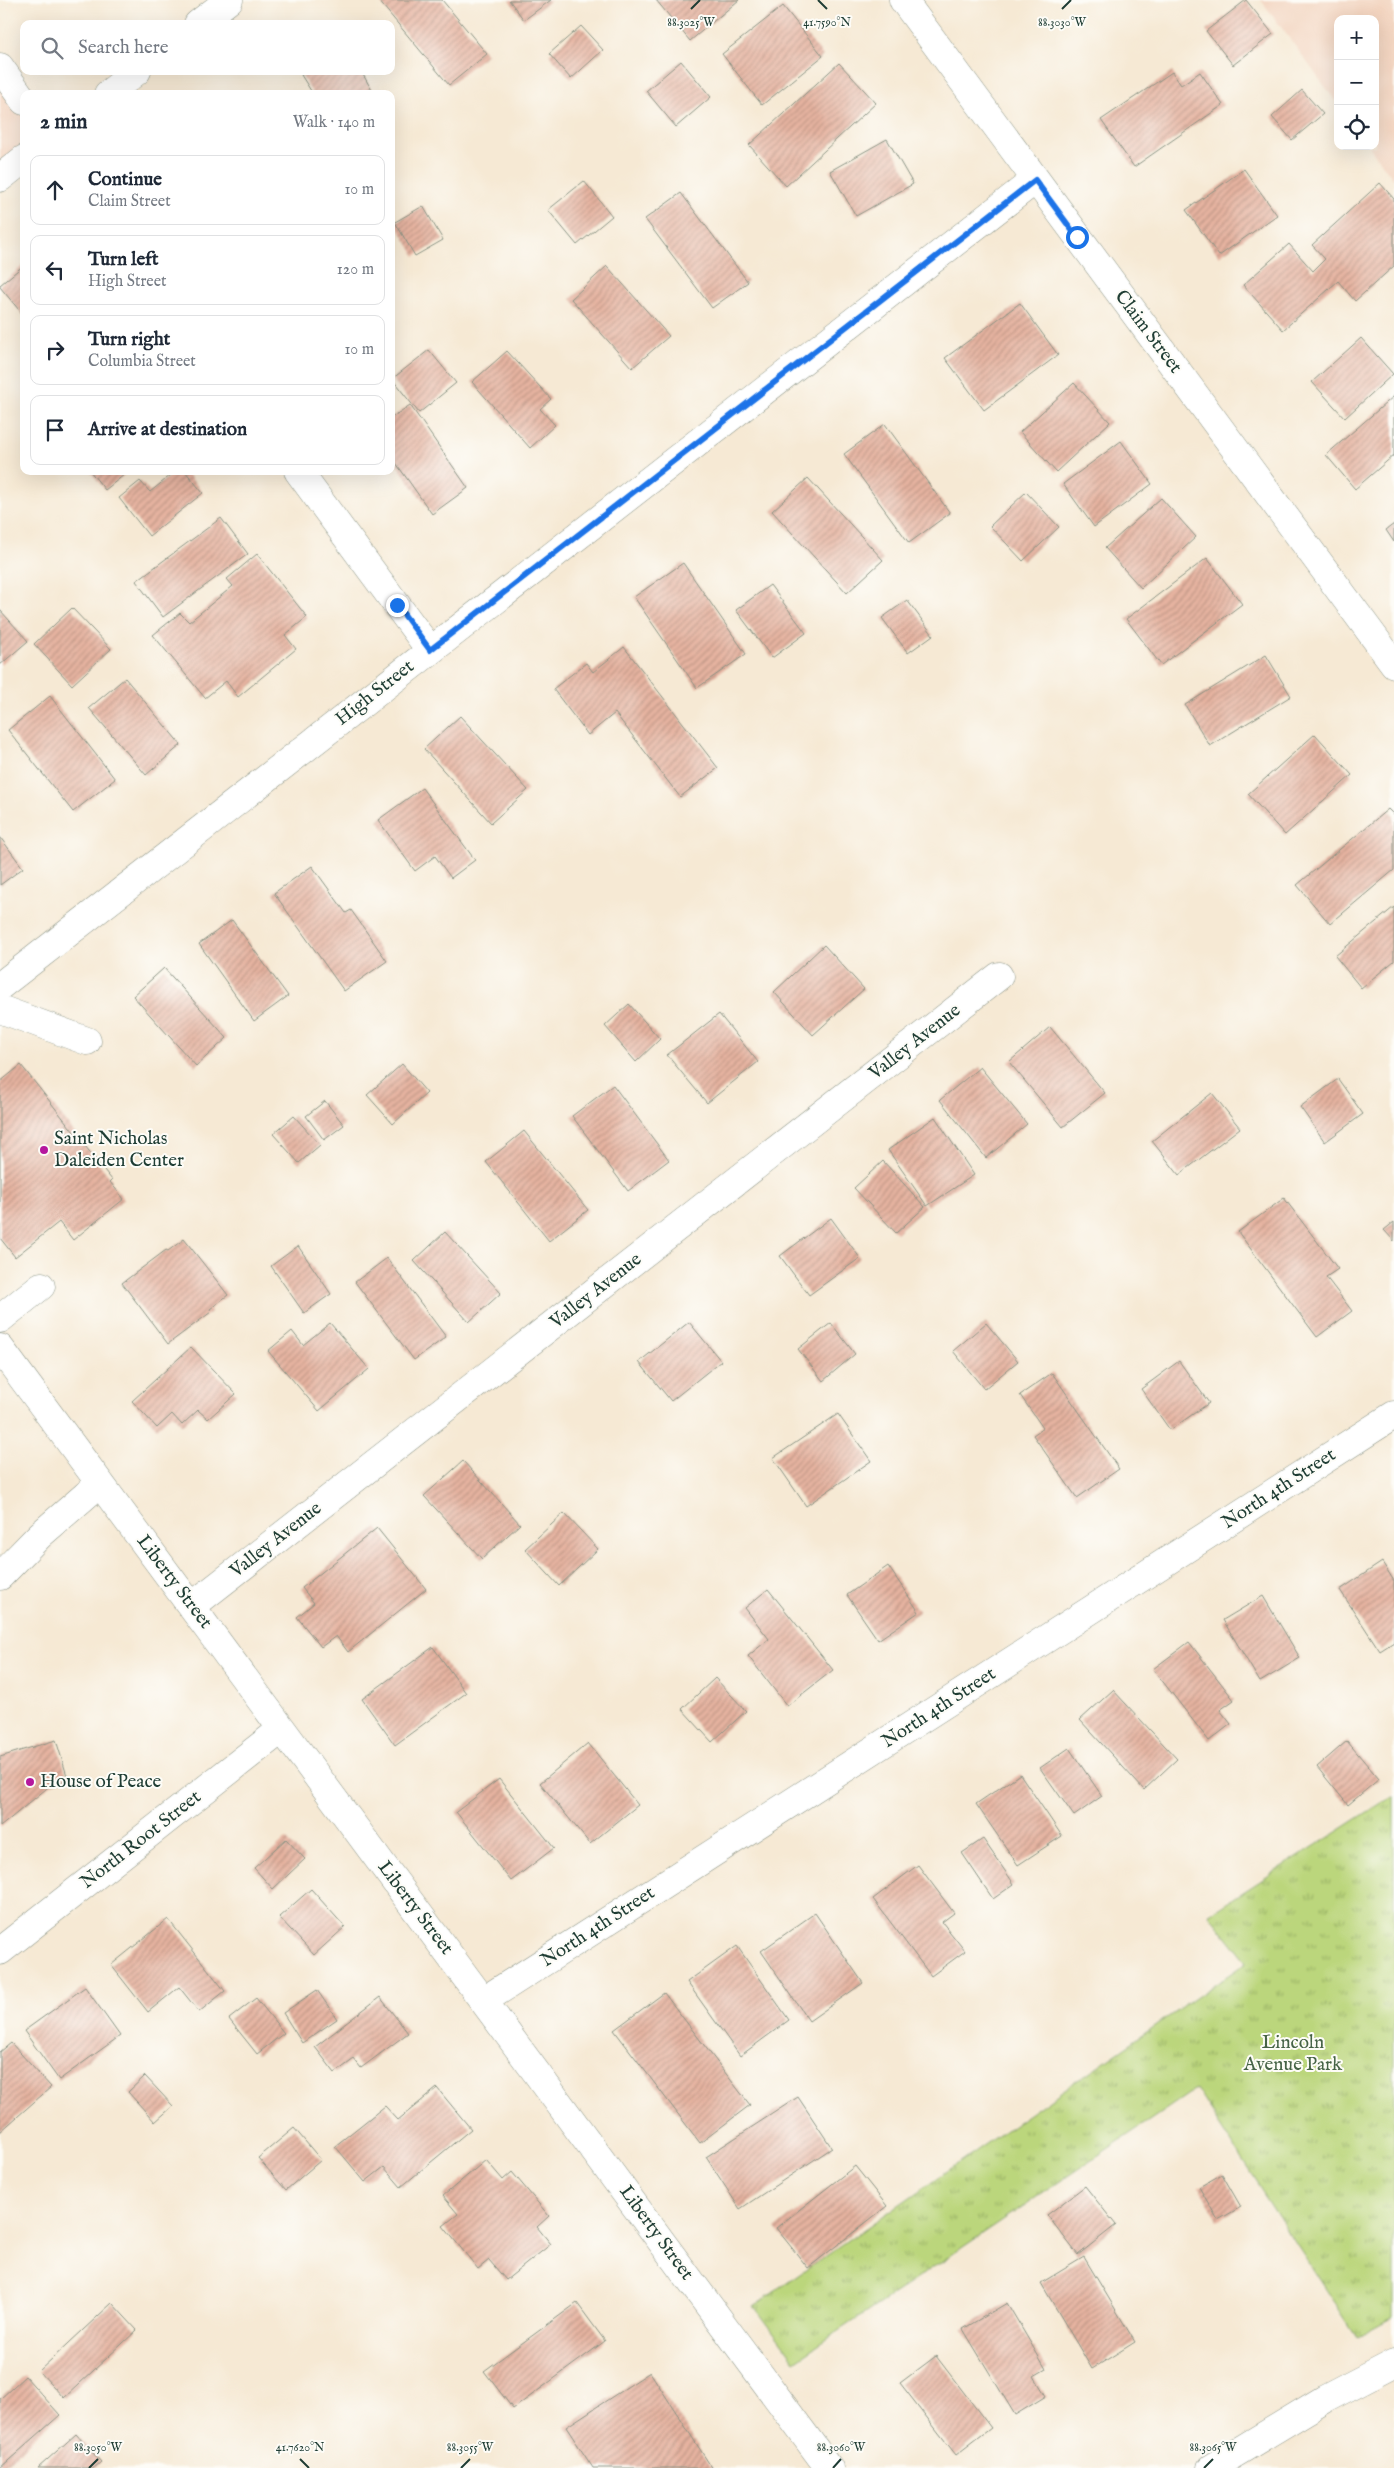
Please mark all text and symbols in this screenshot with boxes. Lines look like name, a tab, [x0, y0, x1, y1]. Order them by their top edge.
text: 88.3025°W	[667, 15, 715, 30]
text: 41.7590°N	[803, 15, 851, 30]
text: 88.3030°W	[1038, 15, 1087, 30]
map controls	[1334, 15, 1379, 150]
button: +	[1334, 15, 1379, 60]
search box	[20, 20, 395, 75]
icon: search	[38, 34, 66, 62]
text: Search here	[78, 36, 169, 60]
button: −	[1334, 60, 1379, 105]
button: locate	[1334, 105, 1379, 150]
text: 2 min	[40, 109, 87, 136]
text: Walk · 140 m	[293, 113, 375, 133]
text: Continue	[88, 168, 162, 192]
icon: ahead	[41, 176, 69, 204]
text: 10 m	[344, 180, 374, 200]
text: Claim Street	[88, 192, 171, 212]
route start	[1066, 226, 1089, 249]
text: Turn left	[88, 248, 159, 272]
icon: left	[41, 256, 69, 284]
text: 120 m	[337, 260, 374, 280]
text: High Street	[88, 272, 166, 292]
street label: Claim Street	[1109, 286, 1187, 379]
text: Turn right	[88, 328, 170, 352]
icon: right	[41, 336, 69, 364]
text: 10 m	[344, 340, 374, 360]
text: Columbia Street	[88, 352, 196, 372]
icon: arrive	[41, 416, 69, 444]
text: Arrive at destination	[88, 418, 247, 442]
route end	[386, 594, 409, 617]
street label: High Street	[331, 655, 419, 731]
street label: Valley Avenue	[863, 999, 966, 1086]
place label: Saint Nicholas Daleiden Center	[54, 1127, 184, 1173]
marker: Saint Nicholas Daleiden Center	[38, 1144, 50, 1156]
street label: Valley Avenue	[544, 1248, 647, 1335]
street label: North 4th Street	[1217, 1443, 1341, 1535]
street label: Valley Avenue	[224, 1497, 327, 1584]
street label: Liberty Street	[131, 1530, 217, 1634]
street label: North 4th Street	[877, 1662, 1001, 1754]
place label: House of Peace	[40, 1770, 162, 1794]
marker: House of Peace	[24, 1776, 36, 1788]
street label: North Root Street	[76, 1785, 207, 1895]
street label: Liberty Street	[372, 1856, 458, 1960]
street label: North 4th Street	[536, 1881, 660, 1973]
park label: Lincoln Avenue Park	[1243, 2031, 1343, 2077]
street label: Liberty Street	[613, 2181, 699, 2286]
text: 88.3050°W	[74, 2440, 122, 2455]
text: 41.7620°N	[276, 2440, 325, 2455]
text: 88.3055°W	[447, 2440, 494, 2455]
text: 88.3060°W	[817, 2440, 866, 2455]
text: 88.3065°W	[1189, 2440, 1237, 2455]

